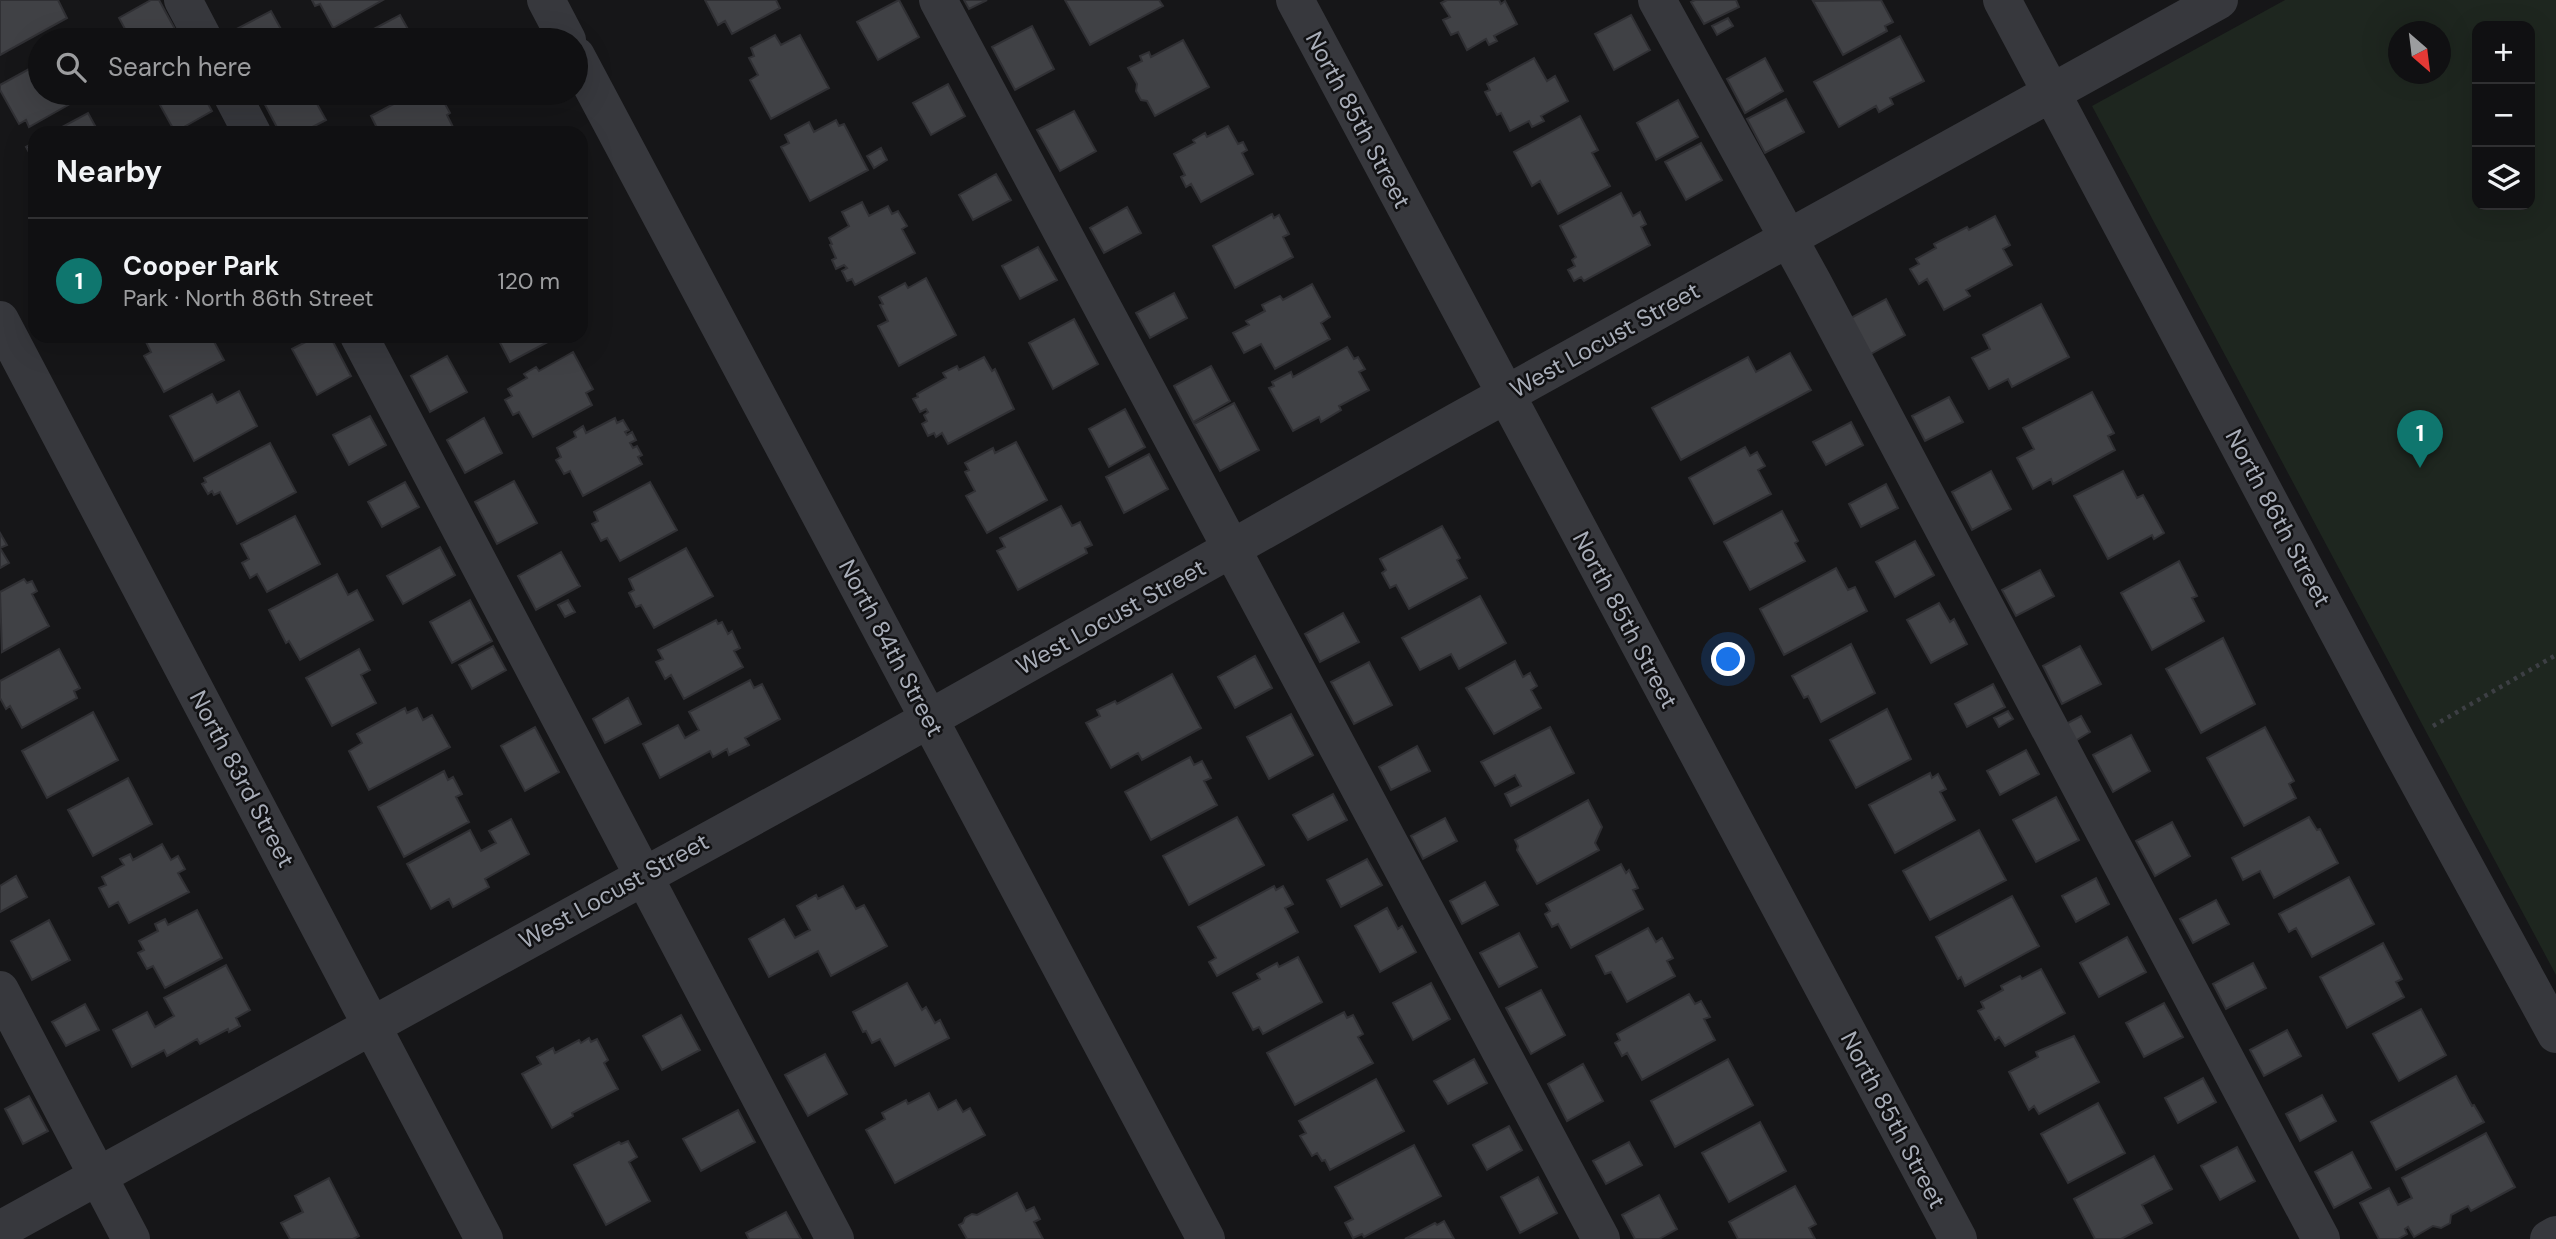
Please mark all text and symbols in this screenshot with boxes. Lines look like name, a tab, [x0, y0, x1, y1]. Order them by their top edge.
north arrow	[2388, 21, 2451, 84]
map controls	[2472, 21, 2535, 210]
button: +	[2472, 21, 2535, 84]
street label: North 85th Street	[1299, 26, 1418, 214]
search box	[28, 28, 588, 105]
icon: search	[52, 48, 90, 86]
text: Search here	[108, 50, 251, 84]
button: −	[2472, 84, 2535, 147]
button: layers	[2472, 147, 2535, 210]
text: Nearby	[56, 152, 162, 191]
text: Cooper Park	[123, 249, 279, 283]
text: 1	[75, 266, 83, 296]
text: 120 m	[497, 266, 560, 296]
street label: West Locust Street	[1504, 275, 1705, 405]
text: Park · North 86th Street	[123, 283, 374, 313]
pin: 1	[2397, 410, 2443, 468]
street label: North 86th Street	[2219, 424, 2338, 612]
street label: North 85th Street	[1566, 526, 1685, 714]
street label: West Locust Street	[1010, 552, 1211, 682]
street label: North 84th Street	[832, 554, 951, 742]
your location	[1711, 642, 1745, 676]
street label: North 83rd Street	[183, 685, 302, 873]
street label: West Locust Street	[513, 826, 714, 956]
street label: North 85th Street	[1834, 1026, 1953, 1214]

